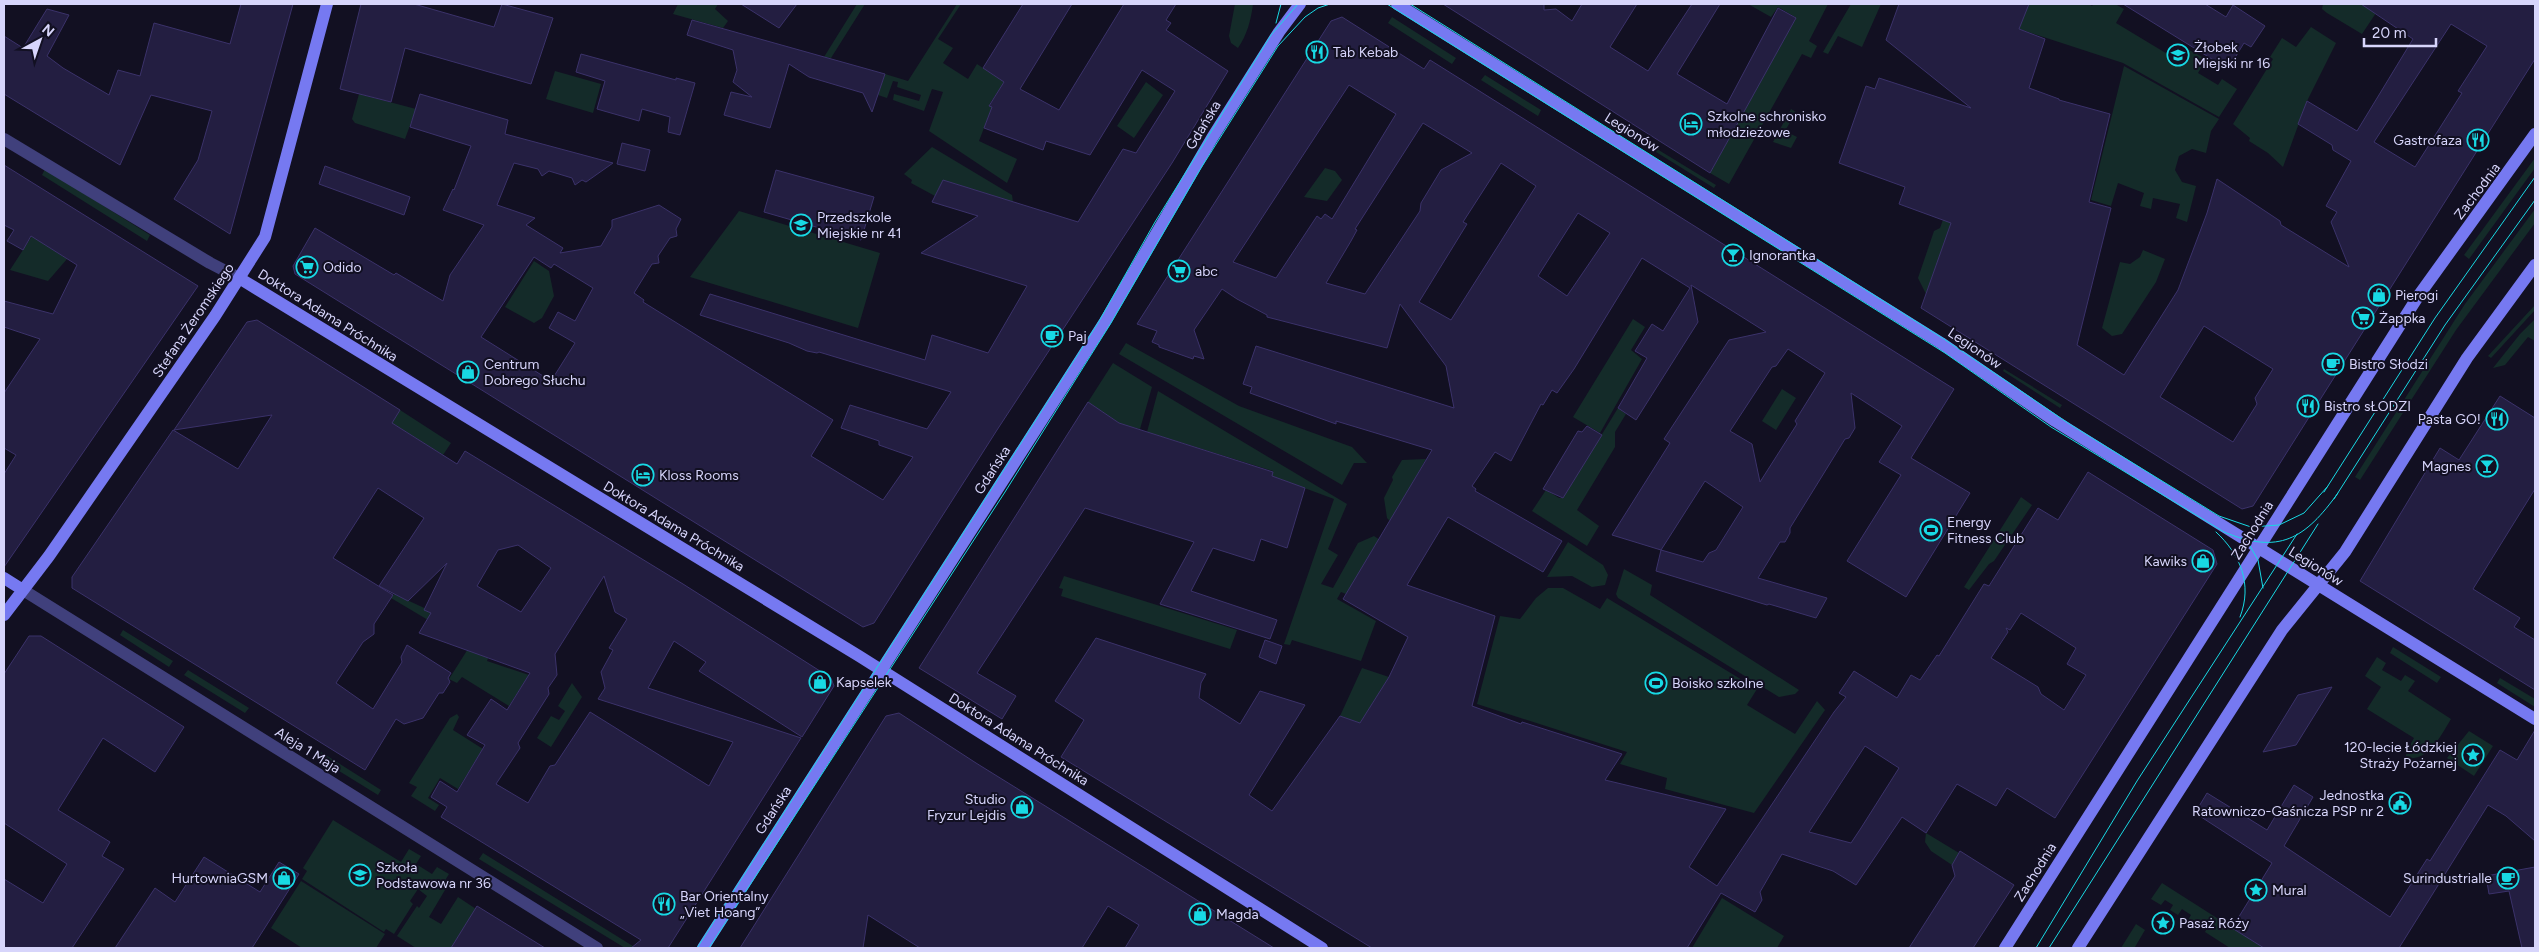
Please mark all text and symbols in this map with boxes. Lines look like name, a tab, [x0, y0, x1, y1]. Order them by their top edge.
north arrow	[15, 15, 65, 65]
scale bar	[2364, 15, 2436, 47]
text: N	[38, 20, 58, 40]
text: 20 m	[2372, 24, 2406, 42]
place label: Żłobek Miejski nr 16	[2194, 39, 2270, 72]
restaurant icon: Tab Kebab	[1305, 40, 1329, 64]
school or university icon: Żłobek Miejski nr 16	[2166, 43, 2190, 67]
place label: Tab Kebab	[1333, 44, 1398, 61]
street label: Gdańska	[1182, 98, 1225, 153]
place label: Szkolne schronisko młodzieżowe	[1707, 108, 1826, 141]
street label: Legionów	[1601, 109, 1662, 156]
hotel icon: Szkolne schronisko młodzieżowe	[1679, 112, 1703, 136]
restaurant icon: Gastrofaza	[2466, 128, 2490, 152]
place label: Gastrofaza	[2393, 132, 2462, 149]
street label: Zachodnia	[2451, 160, 2504, 223]
place label: Przedszkole Miejskie nr 41	[817, 209, 902, 242]
school or university icon: Przedszkole Miejskie nr 41	[789, 213, 813, 237]
bar icon: Ignorantka	[1721, 243, 1745, 267]
place label: Ignorantka	[1749, 247, 1816, 264]
supermarket icon: Odido	[295, 255, 319, 279]
place label: Odido	[323, 259, 362, 276]
supermarket icon: abc	[1167, 259, 1191, 283]
street label: Stefana Żeromskiego	[149, 260, 238, 381]
place label: abc	[1195, 263, 1218, 280]
street label: Doktora Adama Próchnika	[255, 265, 401, 365]
shop icon: Pierogi	[2367, 283, 2391, 307]
place label: Pierogi	[2395, 287, 2438, 304]
supermarket icon: Żappka	[2351, 306, 2375, 330]
place label: Żappka	[2379, 310, 2425, 327]
cafe icon: Paj	[1040, 324, 1064, 348]
street label: Legionów	[1945, 324, 2005, 373]
place label: Paj	[1068, 328, 1087, 345]
cafe icon: Bistro Słodzi	[2321, 352, 2345, 376]
place label: Centrum Dobrego Słuchu	[484, 356, 586, 389]
place label: Bistro Słodzi	[2349, 356, 2428, 373]
shop icon: Centrum Dobrego Słuchu	[456, 360, 480, 384]
restaurant icon: Bistro sŁODZI	[2296, 394, 2320, 418]
place label: Bistro sŁODZI	[2324, 398, 2411, 415]
restaurant icon: Pasta GO!	[2485, 407, 2509, 431]
place label: Pasta GO!	[2418, 411, 2481, 428]
street label: Gdańska	[971, 443, 1014, 498]
bar icon: Magnes	[2475, 454, 2499, 478]
place label: Magnes	[2422, 458, 2471, 475]
hotel icon: Kloss Rooms	[631, 463, 655, 487]
place label: Kloss Rooms	[659, 467, 739, 484]
street label: Doktora Adama Próchnika	[600, 478, 747, 575]
street label: Zachodnia	[2228, 498, 2277, 563]
place label: Energy Fitness Club	[1947, 514, 2024, 547]
sports icon: Energy Fitness Club	[1919, 518, 1943, 542]
street label: Legionów	[2285, 543, 2346, 590]
shop icon: Kawiks	[2191, 549, 2215, 573]
place label: Kawiks	[2144, 553, 2187, 570]
shop icon: Kapselek	[808, 670, 832, 694]
sports icon: Boisko szkolne	[1644, 671, 1668, 695]
place label: Kapselek	[836, 674, 892, 691]
place label: Boisko szkolne	[1672, 675, 1764, 692]
street label: Doktora Adama Próchnika	[946, 689, 1092, 789]
street label: Aleja 1 Maja	[272, 724, 343, 777]
place label: 120-lecie Łódzkiej Straży Pożarnej	[2344, 739, 2457, 772]
place icon: 120-lecie Łódzkiej Straży Pożarnej	[2461, 743, 2485, 767]
street label: Gdańska	[752, 783, 795, 838]
place label: Jednostka Ratowniczo-Gaśnicza PSP nr 2	[2192, 787, 2384, 820]
place label: Studio Fryzur Lejdis	[927, 791, 1006, 824]
public building icon: Jednostka Ratowniczo-Gaśnicza PSP nr 2	[2388, 791, 2412, 815]
shop icon: Studio Fryzur Lejdis	[1010, 795, 1034, 819]
street label: Zachodnia	[2011, 840, 2060, 905]
place label: Szkoła Podstawowa nr 36	[376, 859, 491, 892]
school or university icon: Szkoła Podstawowa nr 36	[348, 863, 372, 887]
shop icon: HurtowniaGSM	[272, 866, 296, 890]
cafe icon: Surindustrialle	[2496, 866, 2520, 890]
place label: HurtowniaGSM	[171, 870, 268, 887]
place label: Surindustrialle	[2403, 870, 2492, 887]
place icon: Mural	[2244, 878, 2268, 902]
place label: Mural	[2272, 882, 2307, 899]
place label: Bar Orientalny „Viet Hoang”	[680, 888, 769, 921]
restaurant icon: Bar Orientalny „Viet Hoang”	[652, 892, 676, 916]
shop icon: Magda	[1188, 902, 1212, 926]
place label: Magda	[1216, 906, 1259, 923]
place icon: Pasaż Róży	[2151, 911, 2175, 935]
place label: Pasaż Róży	[2179, 915, 2250, 932]

